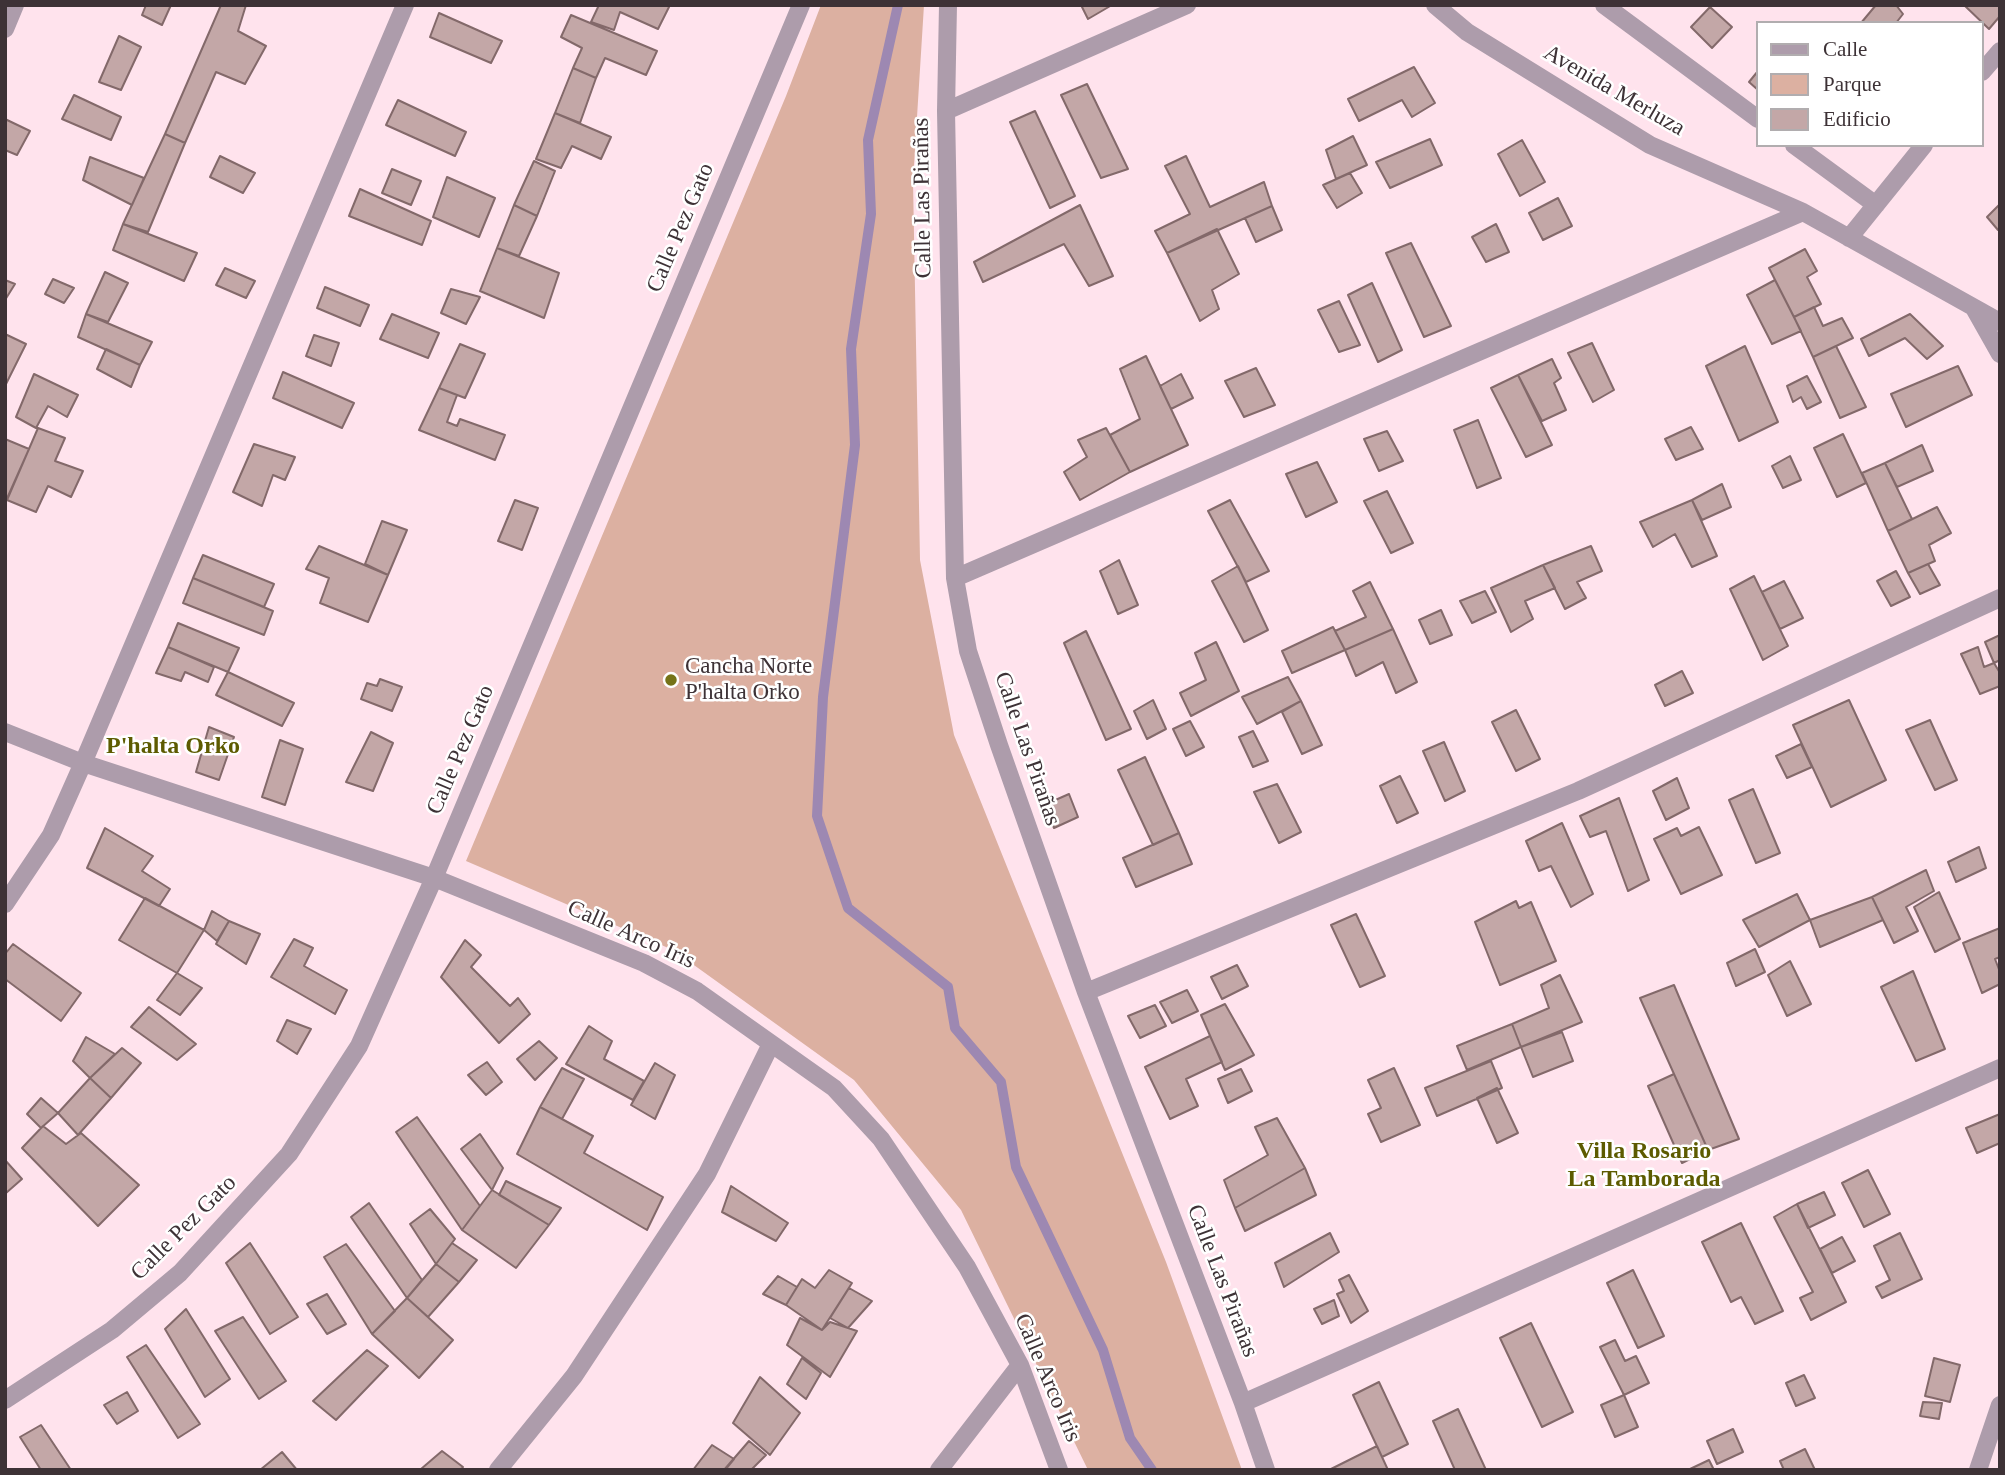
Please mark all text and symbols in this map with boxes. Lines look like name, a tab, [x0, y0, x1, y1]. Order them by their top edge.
legend	[1756, 21, 1984, 147]
text: Calle	[1823, 37, 1867, 61]
street label: Avenida Merluza	[1538, 39, 1690, 143]
text: Parque	[1823, 72, 1881, 96]
text: Edificio	[1823, 107, 1891, 131]
street label: Calle Las Pirañas	[908, 117, 938, 279]
street label: Calle Pez Gato	[641, 159, 721, 297]
place label: Cancha Norte P'halta Orko	[685, 653, 812, 707]
street label: Calle Las Pirañas	[988, 668, 1066, 830]
marker: Cancha Norte P'halta Orko	[663, 672, 679, 688]
street label: Calle Pez Gato	[421, 681, 501, 819]
district label: P'halta Orko	[106, 733, 240, 761]
street label: Calle Arco Iris	[563, 895, 699, 975]
district label: Villa Rosario La Tamborada	[1567, 1138, 1721, 1194]
street label: Calle Pez Gato	[125, 1169, 243, 1287]
street label: Calle Las Pirañas	[1180, 1201, 1264, 1361]
street label: Calle Arco Iris	[1008, 1310, 1086, 1446]

